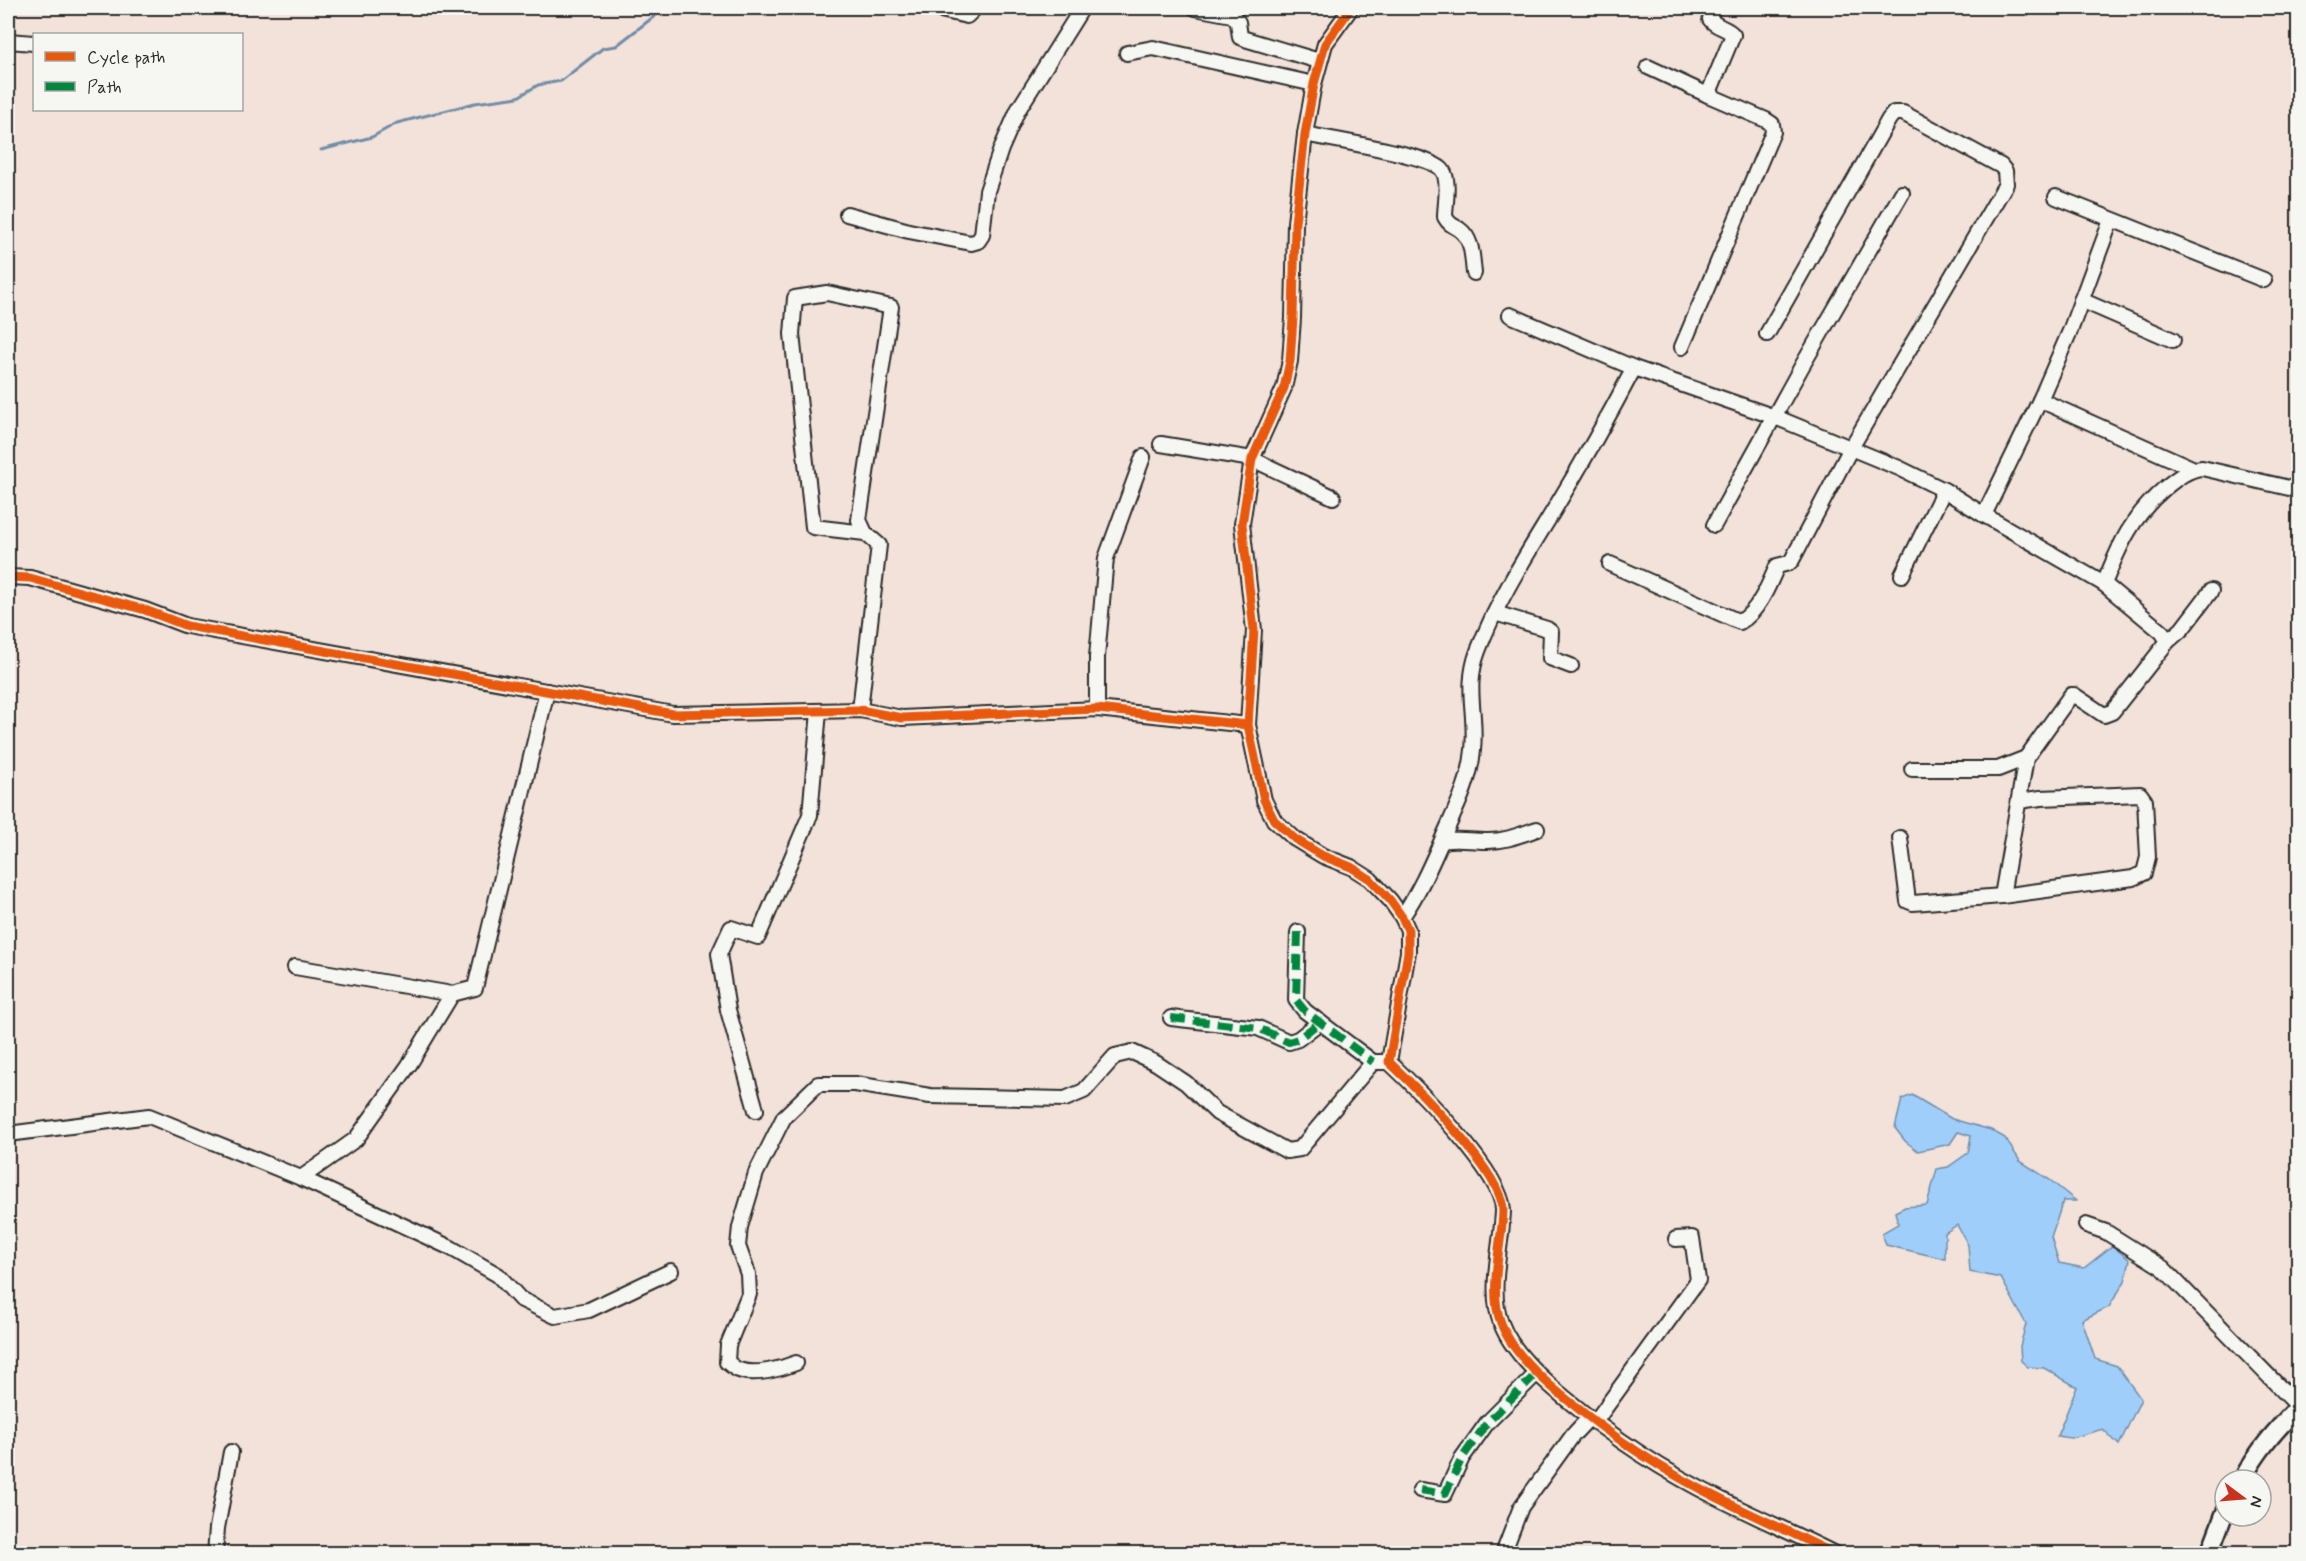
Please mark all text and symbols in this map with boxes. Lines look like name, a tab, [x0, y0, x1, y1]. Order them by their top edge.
legend	[33, 33, 243, 111]
text: Cycle path	[87, 46, 165, 70]
text: Path	[87, 76, 122, 100]
north arrow	[2213, 1468, 2273, 1528]
text: N	[2244, 1494, 2268, 1510]

